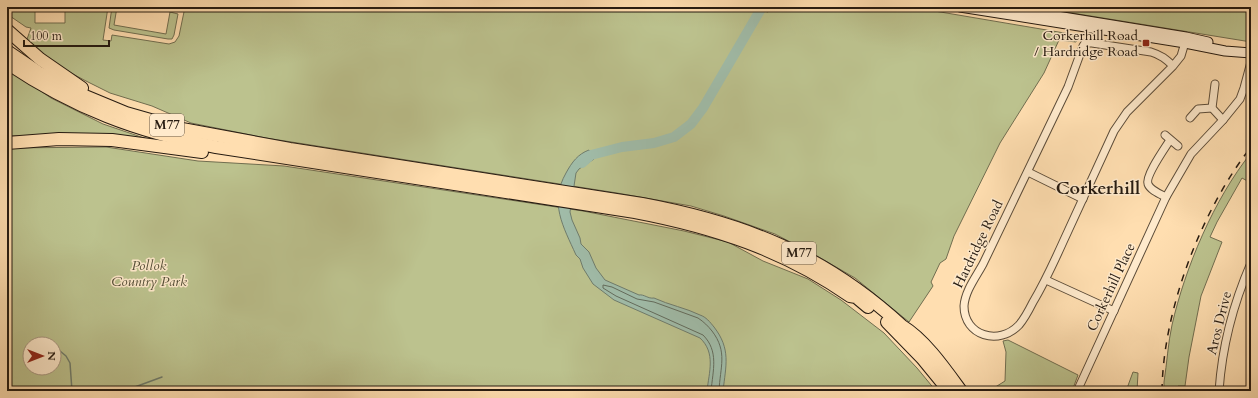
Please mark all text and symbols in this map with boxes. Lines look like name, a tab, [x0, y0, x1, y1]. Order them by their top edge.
scale bar	[24, 22, 109, 48]
place label: Corkerhill Road / Hardridge Road	[1034, 26, 1139, 61]
text: 100 m	[30, 28, 63, 44]
marker: Corkerhill Road / Hardridge Road	[1141, 38, 1151, 48]
road number: M77	[150, 114, 184, 136]
district label: Corkerhill	[1056, 176, 1140, 201]
street label: Hardridge Road	[949, 196, 1008, 291]
street label: Corkerhill Place	[1082, 240, 1140, 334]
road number: M77	[782, 242, 816, 264]
park label: Pollok Country Park	[111, 256, 187, 291]
street label: Aros Drive	[1202, 289, 1236, 357]
north arrow	[22, 336, 62, 376]
text: N	[44, 351, 59, 361]

